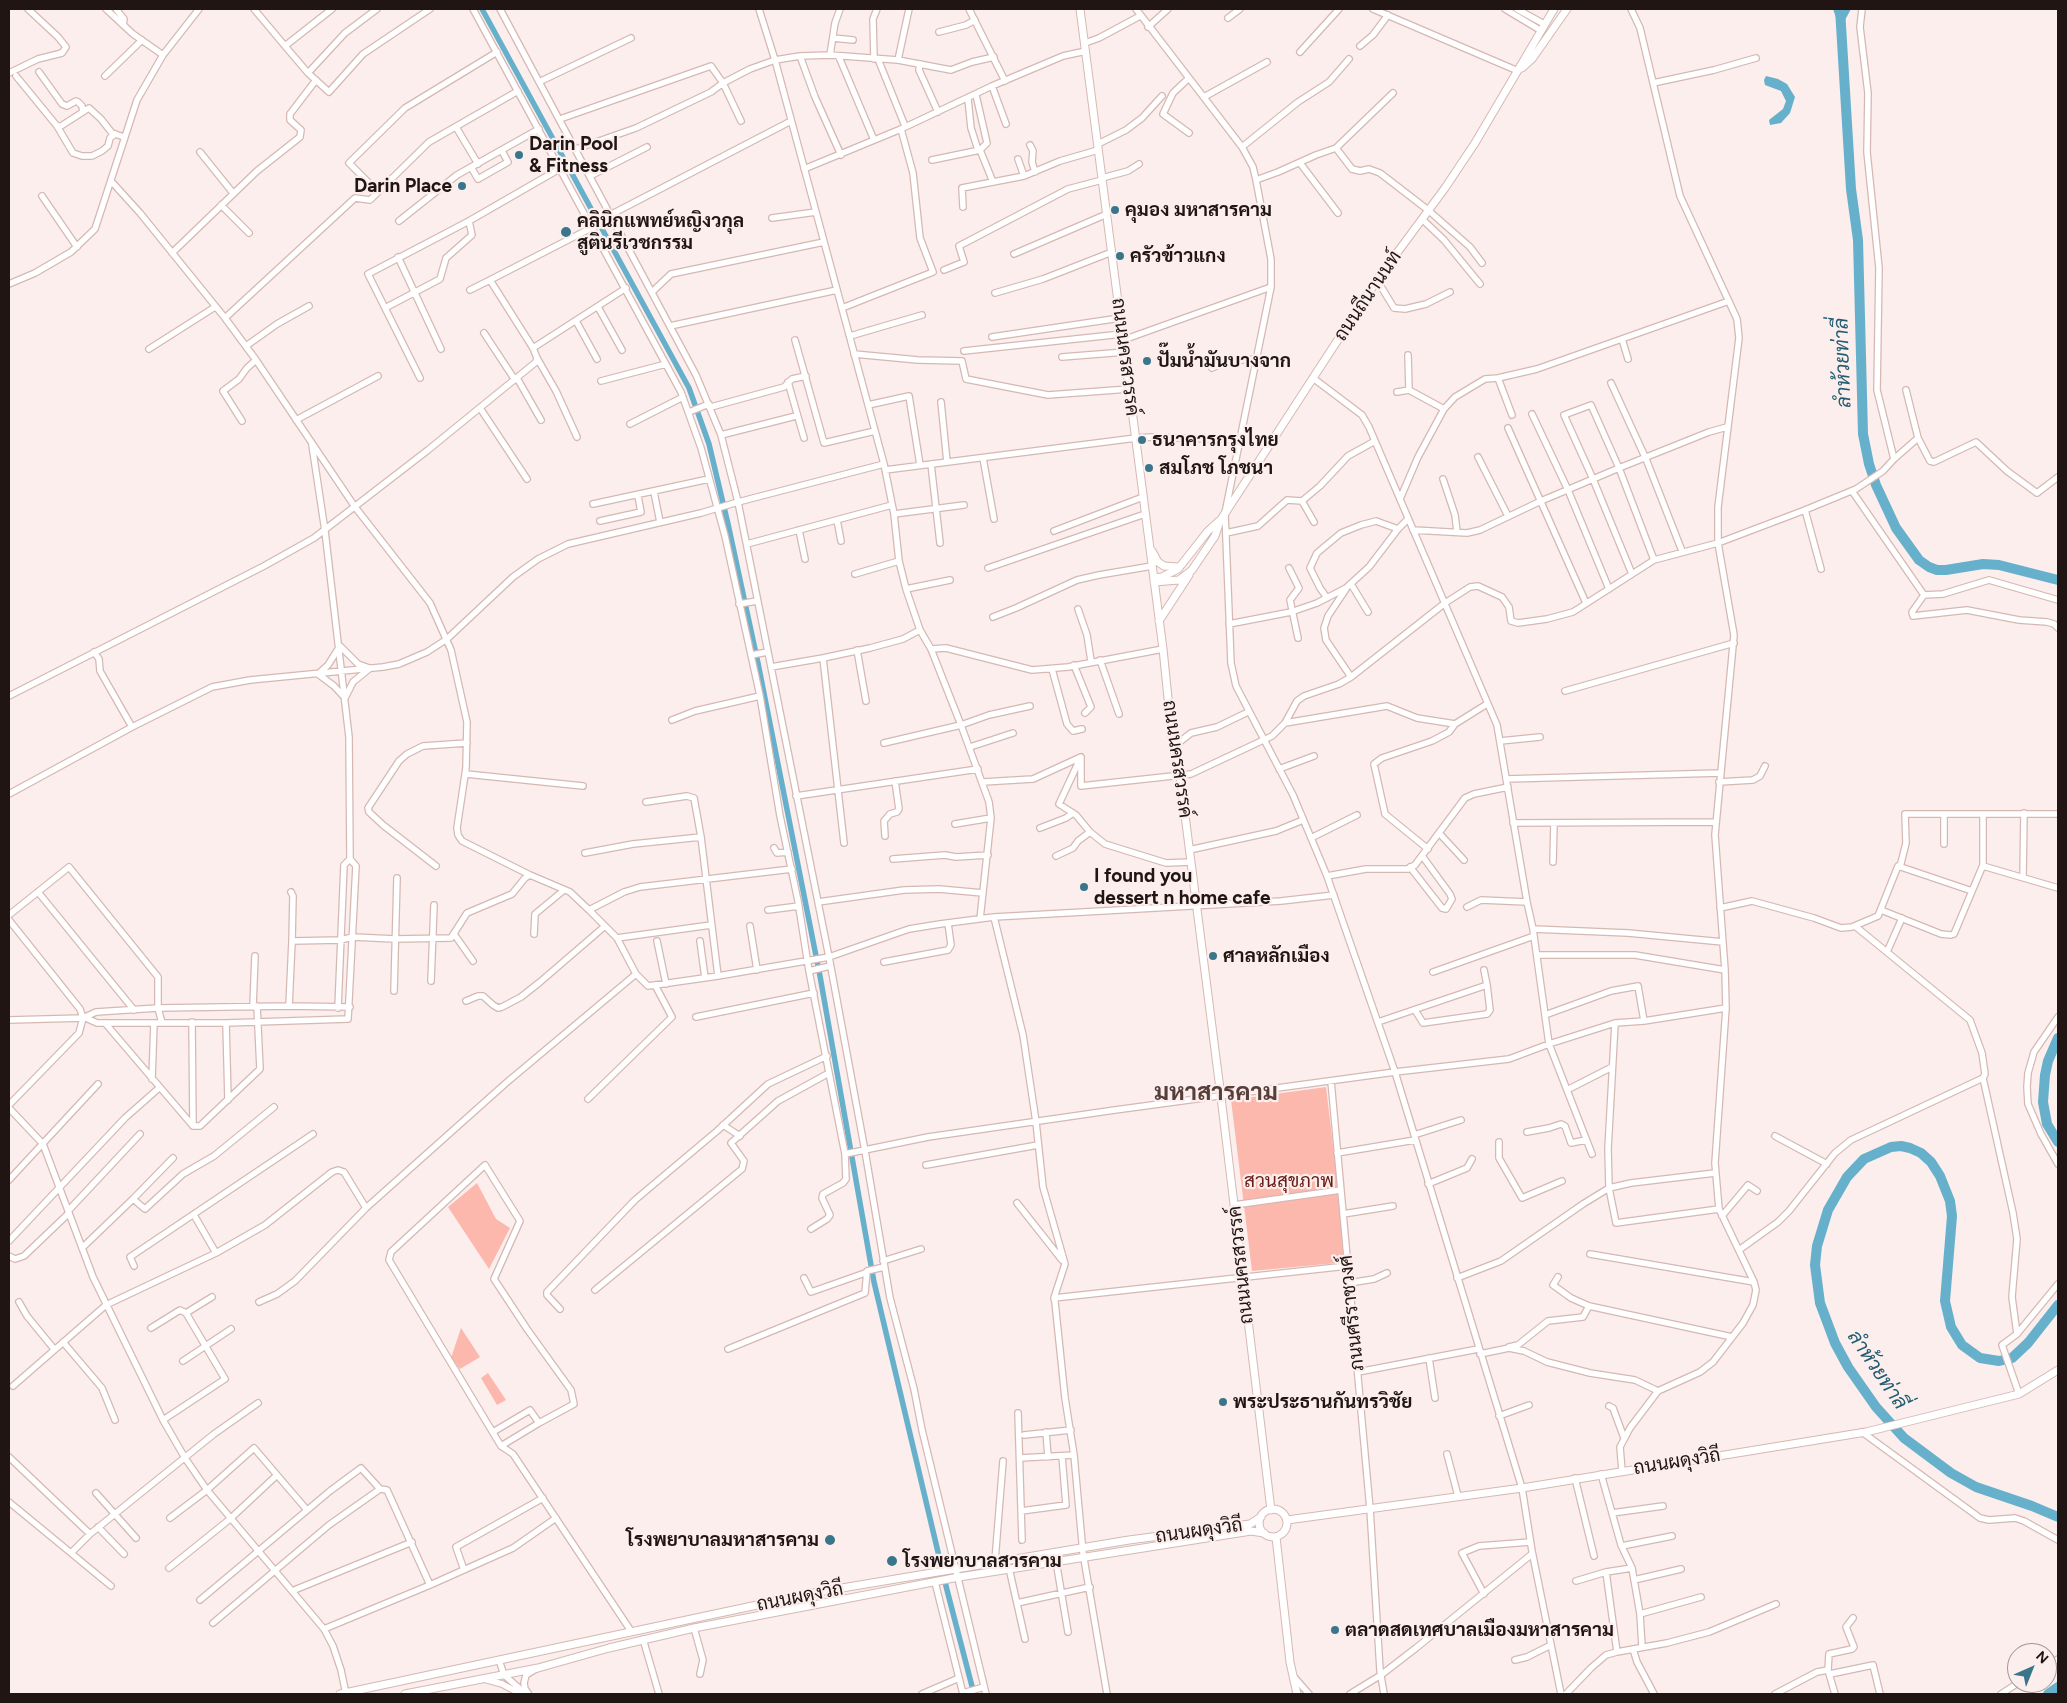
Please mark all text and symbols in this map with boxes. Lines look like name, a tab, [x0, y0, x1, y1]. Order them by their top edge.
place label: Darin Pool & Fitness	[529, 133, 618, 177]
marker: Darin Pool & Fitness	[513, 149, 525, 161]
place label: Darin Place	[354, 175, 452, 197]
marker: Darin Place	[456, 180, 468, 192]
place label: คุมอง มหาสารคาม	[1125, 199, 1272, 221]
marker: คุมอง มหาสารคาม	[1109, 204, 1121, 216]
place label: คลินิกแพทย์หญิงวกุล สูตินรีเวชกรรม	[577, 210, 744, 254]
marker: คลินิกแพทย์หญิงวกุล สูตินรีเวชกรรม	[559, 225, 573, 239]
place label: ครัวข้าวแกง	[1130, 245, 1226, 267]
street label: ถนนถีนานนท์	[1329, 246, 1407, 346]
marker: ครัวข้าวแกง	[1114, 250, 1126, 262]
street label: ถนนนครสวรรค์	[1106, 297, 1144, 417]
water label: ลำห้วยท่าลี่	[1829, 318, 1857, 408]
place label: ปั๊มน้ำมันบางจาก	[1157, 350, 1291, 372]
marker: ปั๊มน้ำมันบางจาก	[1141, 355, 1153, 367]
place label: ธนาคารกรุงไทย	[1152, 429, 1279, 451]
marker: ธนาคารกรุงไทย	[1136, 434, 1148, 446]
place label: สมโภช โภชนา	[1159, 457, 1273, 479]
marker: สมโภช โภชนา	[1143, 462, 1155, 474]
street label: ถนนนครสวรรค์	[1157, 699, 1197, 819]
place label: I found you dessert n home cafe	[1094, 865, 1270, 909]
marker: I found you dessert n home cafe	[1078, 881, 1090, 893]
place label: ศาลหลักเมือง	[1223, 945, 1330, 967]
marker: ศาลหลักเมือง	[1207, 950, 1219, 962]
district label: มหาสารคาม	[1154, 1079, 1278, 1107]
park label: สวนสุขภาพ	[1244, 1170, 1334, 1192]
street label: ถนนนครสวรรค์	[1223, 1205, 1259, 1325]
street label: ภนนศรีราชวงศ์	[1335, 1254, 1369, 1372]
water label: ลำห้วยท่าลี่	[1842, 1326, 1912, 1414]
place label: พระประธานกันทรวิชัย	[1233, 1391, 1412, 1413]
marker: พระประธานกันทรวิชัย	[1217, 1396, 1229, 1408]
street label: ถนนผดุงวิถี	[1632, 1444, 1722, 1480]
street label: ถนนผดุงวิถี	[1154, 1514, 1244, 1548]
place label: โรงพยาบาลมหาสารคาม	[626, 1529, 819, 1551]
marker: โรงพยาบาลมหาสารคาม	[823, 1533, 837, 1547]
place label: โรงพยาบาลสารคาม	[903, 1550, 1062, 1572]
marker: โรงพยาบาลสารคาม	[885, 1554, 899, 1568]
street label: ถนนผดุงวิถี	[755, 1577, 845, 1617]
place label: ตลาดสดเทศบาลเมืองมหาสารคาม	[1345, 1619, 1614, 1641]
marker: ตลาดสดเทศบาลเมืองมหาสารคาม	[1329, 1624, 1341, 1636]
north arrow	[2007, 1643, 2057, 1693]
text: N	[2032, 1648, 2052, 1667]

